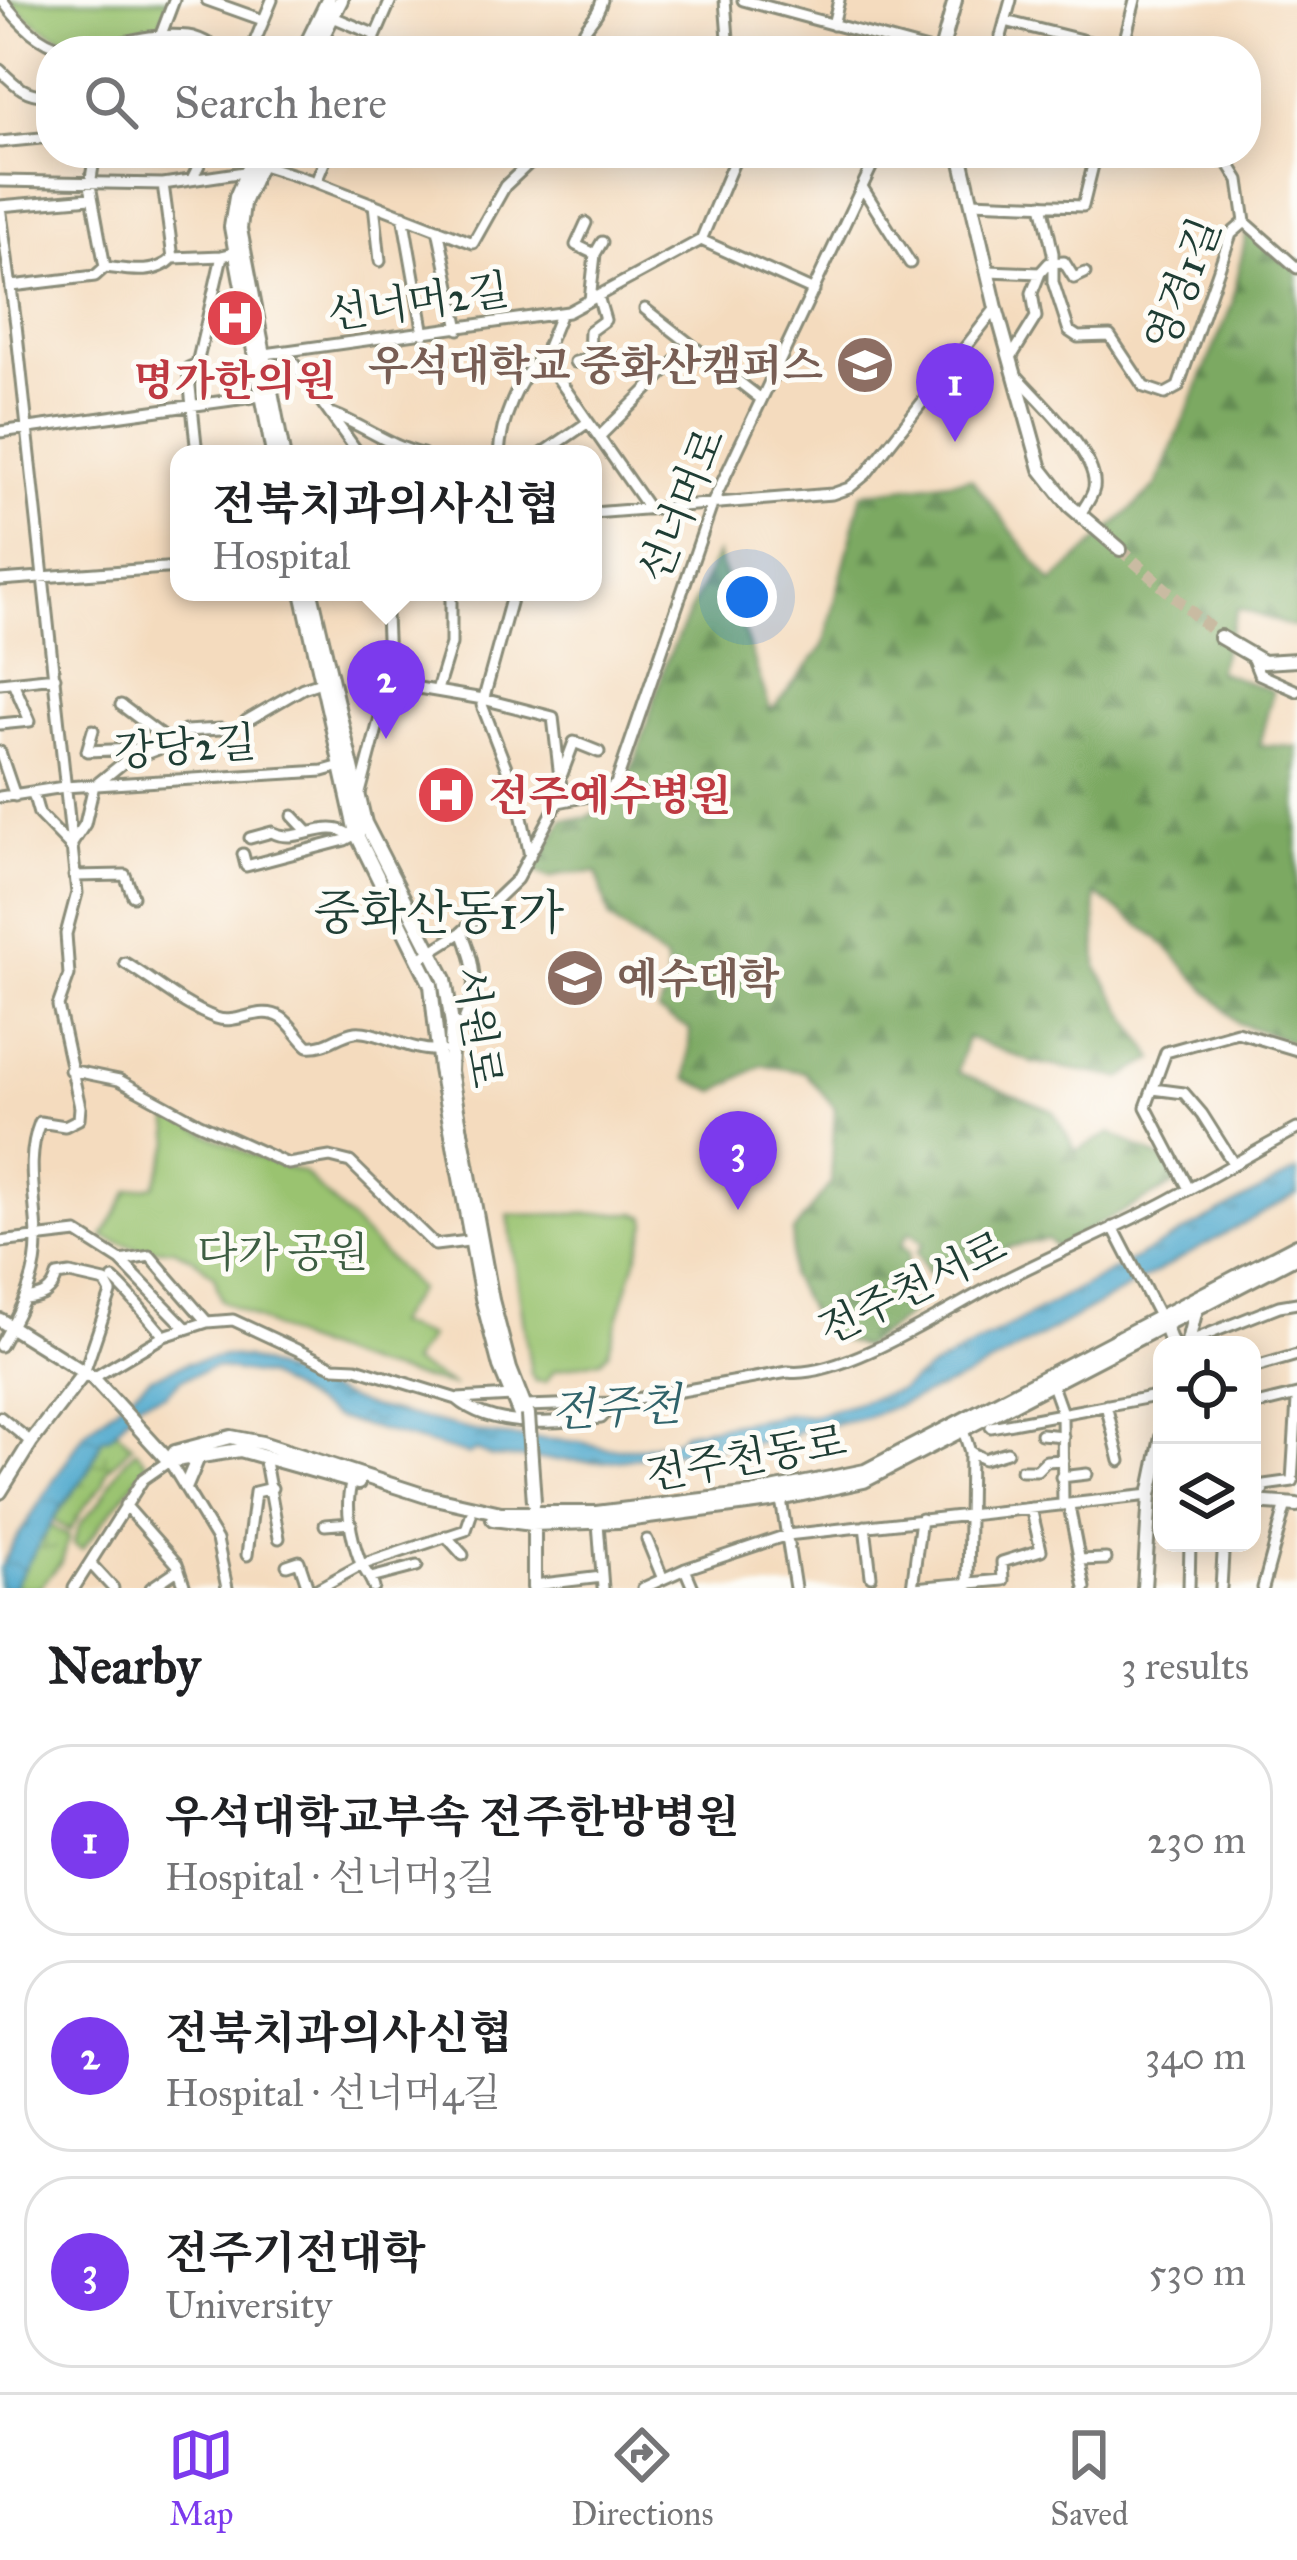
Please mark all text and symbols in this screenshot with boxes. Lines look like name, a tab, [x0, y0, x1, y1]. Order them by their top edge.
search box	[36, 36, 1261, 168]
icon: search	[78, 69, 144, 135]
text: Search here	[174, 75, 387, 130]
street label: 영경1길	[1134, 210, 1232, 358]
street label: 선너머2길	[324, 264, 512, 340]
hospital icon: 명가한의원	[204, 287, 266, 349]
school or university icon: 우석대학교 중화산캠퍼스	[834, 334, 896, 396]
place label: 우석대학교 중화산캠퍼스	[368, 340, 823, 392]
pin: 1	[916, 343, 994, 442]
place label: 명가한의원	[134, 355, 336, 407]
street label: 선너머로	[627, 420, 736, 590]
popup	[170, 445, 602, 601]
text: 전북치과의사신협	[212, 476, 560, 531]
text: Hospital	[212, 532, 350, 580]
your location	[717, 567, 777, 627]
pin: 2	[347, 640, 425, 739]
street label: 강당2길	[112, 716, 258, 778]
hospital icon: 전주예수병원	[415, 764, 477, 826]
place label: 전주예수병원	[488, 770, 731, 822]
district label: 중화산동1가	[314, 883, 564, 942]
school or university icon: 예수대학	[544, 947, 606, 1009]
place label: 예수대학	[617, 953, 780, 1005]
street label: 서원로	[443, 963, 513, 1091]
pin: 3	[699, 1111, 777, 1210]
street label: 전주천서로	[810, 1220, 1015, 1356]
park label: 다가 공원	[197, 1227, 369, 1279]
map controls	[1153, 1336, 1261, 1552]
button: locate	[1153, 1336, 1261, 1444]
water label: 전주천	[549, 1376, 686, 1438]
street label: 전주천동로	[642, 1415, 851, 1501]
button: layers	[1153, 1444, 1261, 1552]
text: Nearby	[48, 1635, 200, 1697]
text: 3 results	[1121, 1642, 1249, 1690]
text: 우석대학교부속 전주한방병원	[165, 1789, 740, 1844]
text: 1	[82, 1816, 98, 1864]
text: 230 m	[1147, 1816, 1246, 1864]
text: Hospital · 선너머3길	[165, 1853, 495, 1901]
text: 전북치과의사신협	[165, 2005, 513, 2060]
text: 2	[80, 2032, 100, 2080]
text: 340 m	[1145, 2032, 1246, 2080]
text: Hospital · 선너머4길	[165, 2069, 501, 2117]
text: 전주기전대학	[165, 2225, 426, 2280]
text: 3	[82, 2248, 98, 2296]
text: 530 m	[1148, 2248, 1246, 2296]
text: University	[165, 2281, 332, 2329]
tab: Map	[168, 2422, 234, 2534]
tab: Directions	[571, 2422, 713, 2534]
tab: Saved	[1050, 2422, 1129, 2534]

